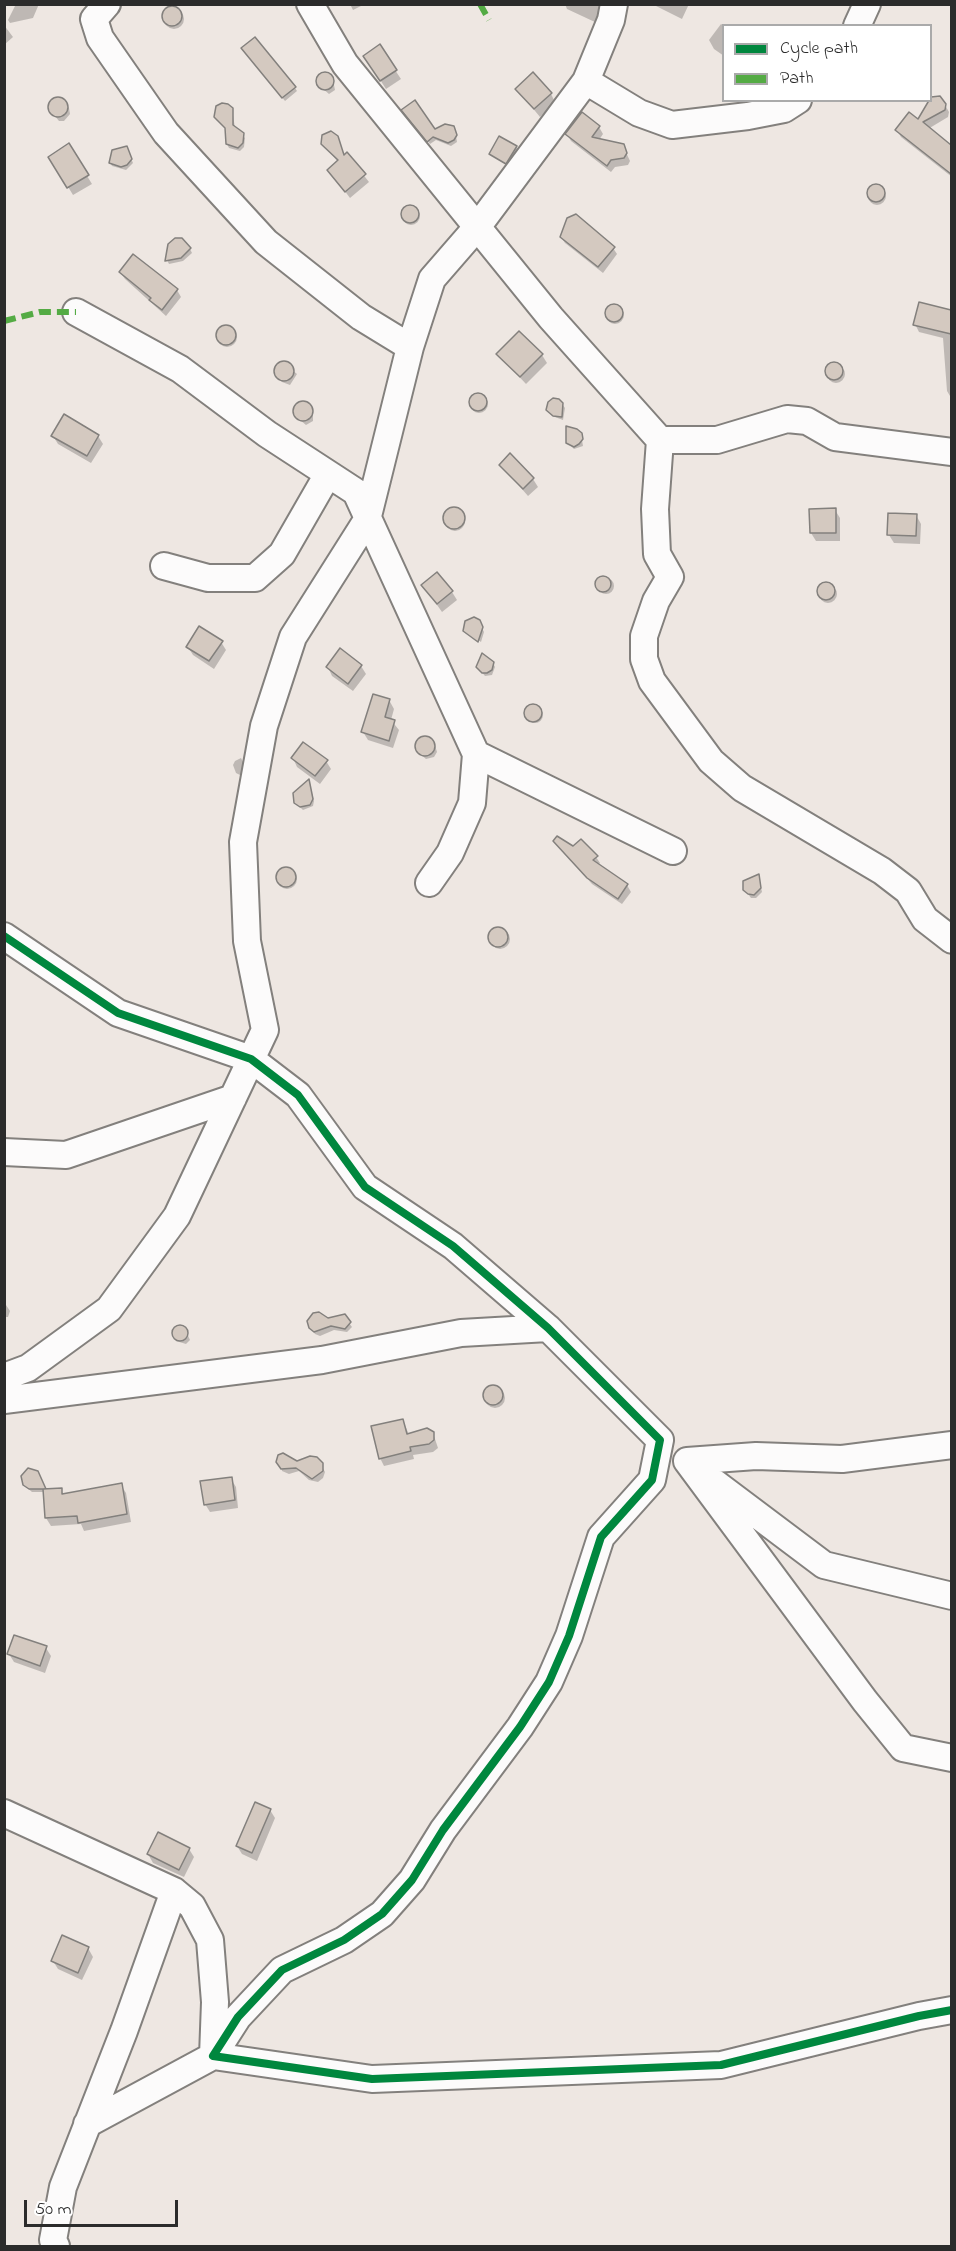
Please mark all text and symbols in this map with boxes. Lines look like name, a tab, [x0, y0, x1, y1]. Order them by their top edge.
legend	[722, 24, 932, 102]
text: Cycle path	[780, 36, 858, 62]
text: Path	[780, 66, 814, 92]
scale bar	[27, 2188, 182, 2226]
text: 50 m	[35, 2197, 72, 2223]

